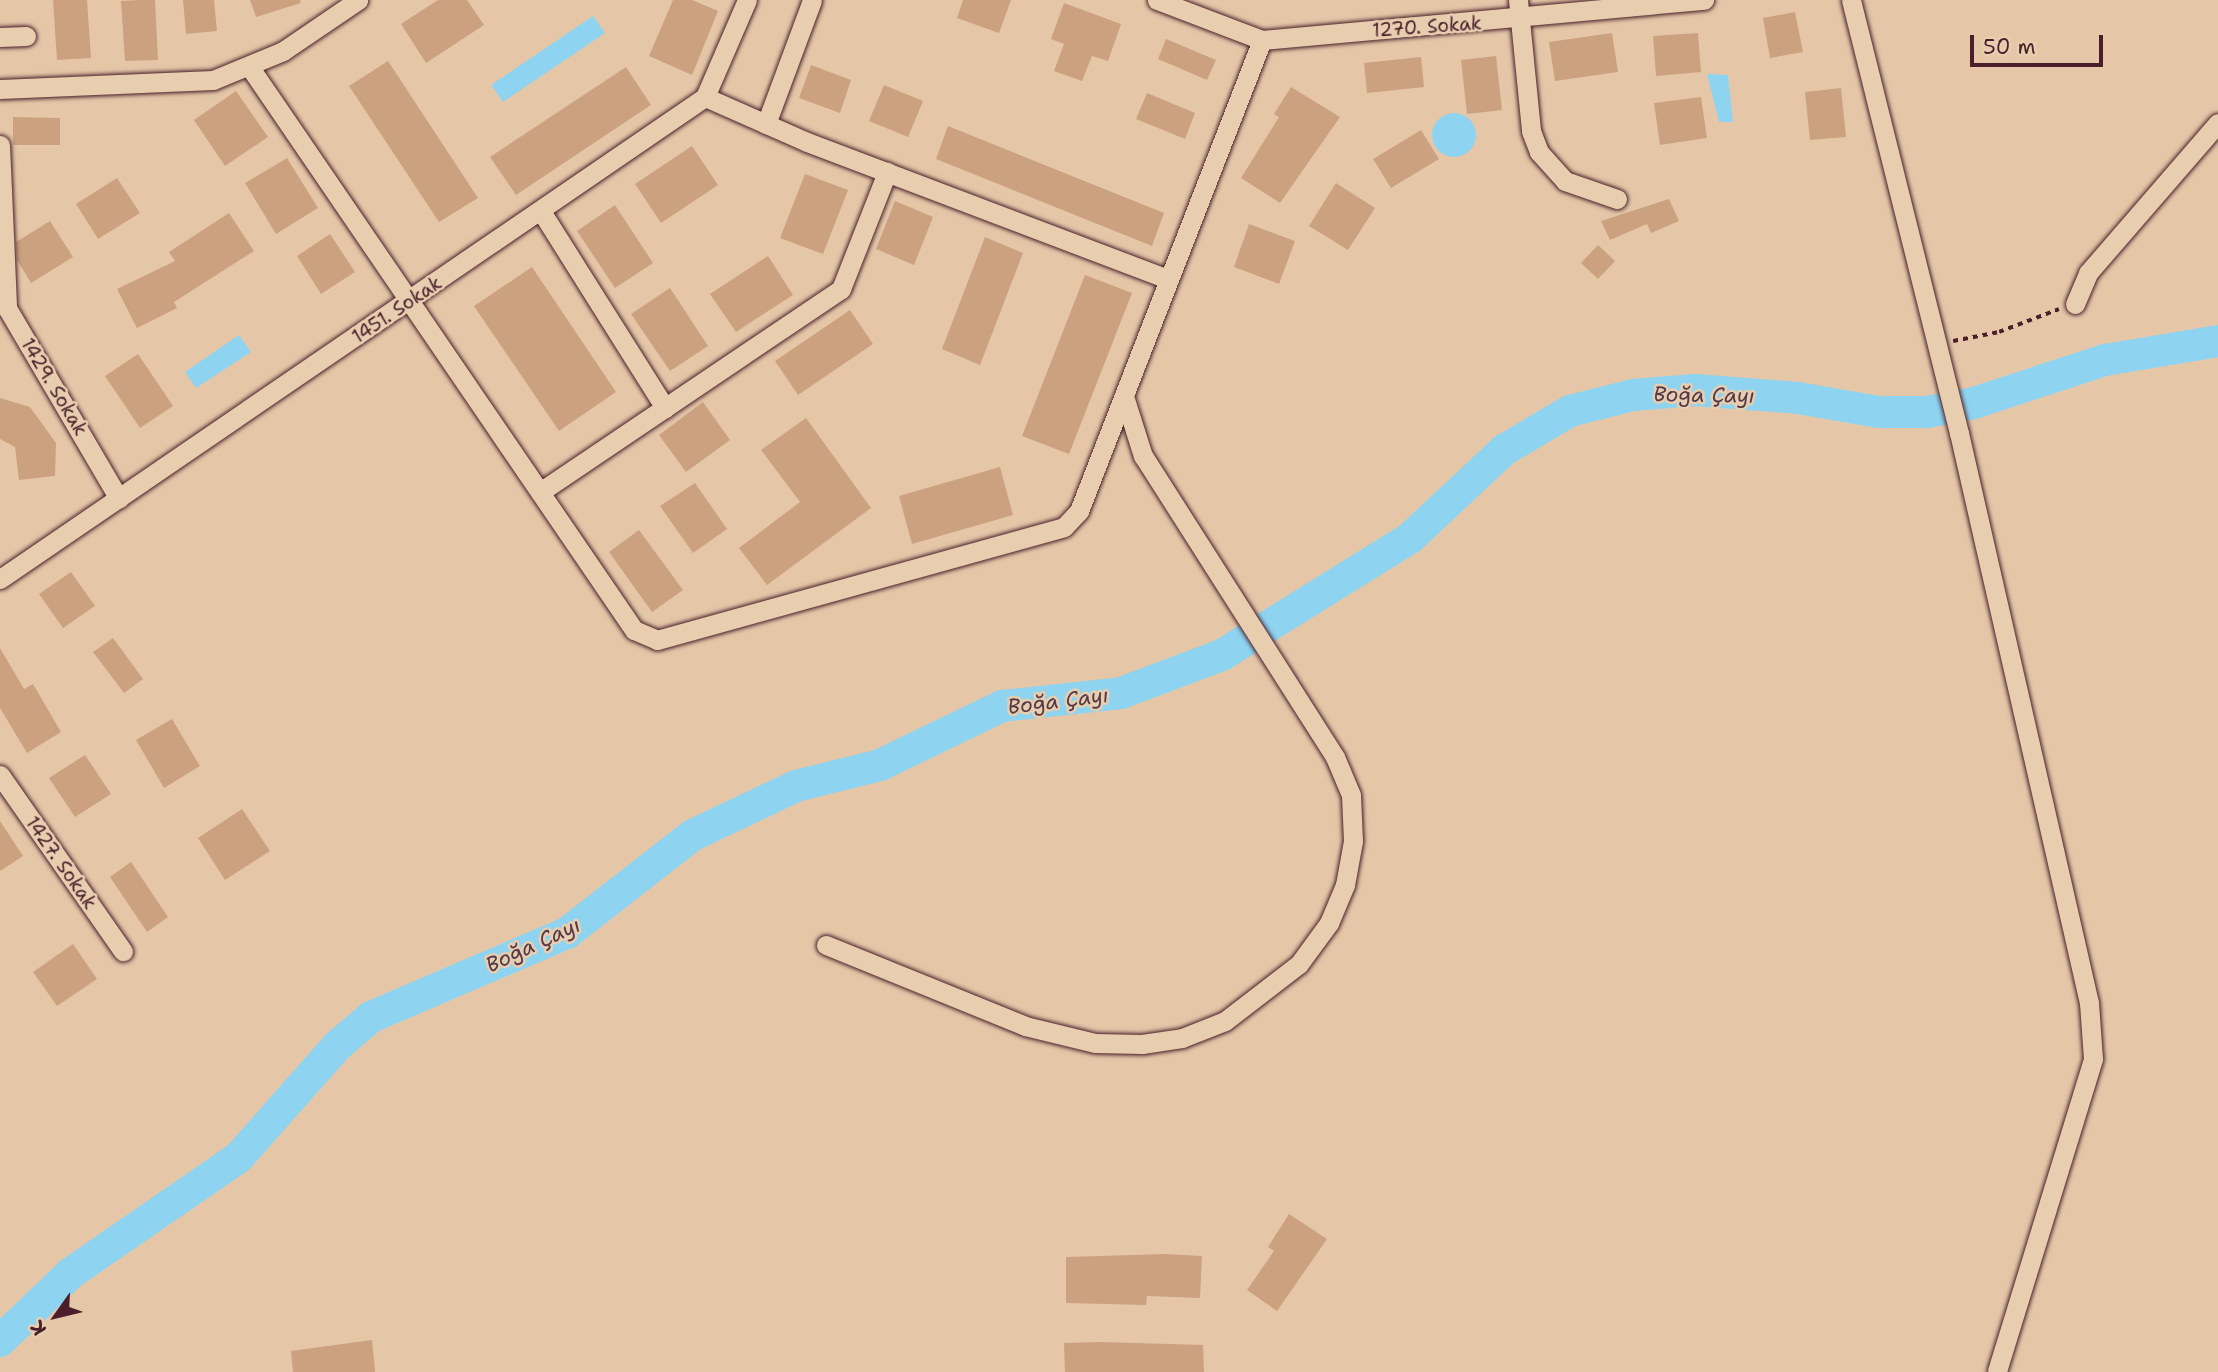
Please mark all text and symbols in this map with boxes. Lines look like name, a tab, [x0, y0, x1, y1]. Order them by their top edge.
street label: 1270. Sokak	[1371, 12, 1483, 42]
scale bar	[1973, 21, 2106, 65]
text: 50 m	[1983, 33, 2036, 61]
street label: 1451. Sokak	[348, 272, 446, 348]
street label: 1429. Sokak	[16, 334, 92, 440]
water label: Boğa Çayı	[1653, 382, 1755, 408]
water label: Boğa Çayı	[1006, 682, 1110, 720]
street label: 1427. Sokak	[21, 812, 101, 914]
water label: Boğa Çayı	[482, 912, 584, 978]
north arrow	[21, 1281, 91, 1351]
text: K	[24, 1316, 52, 1340]

